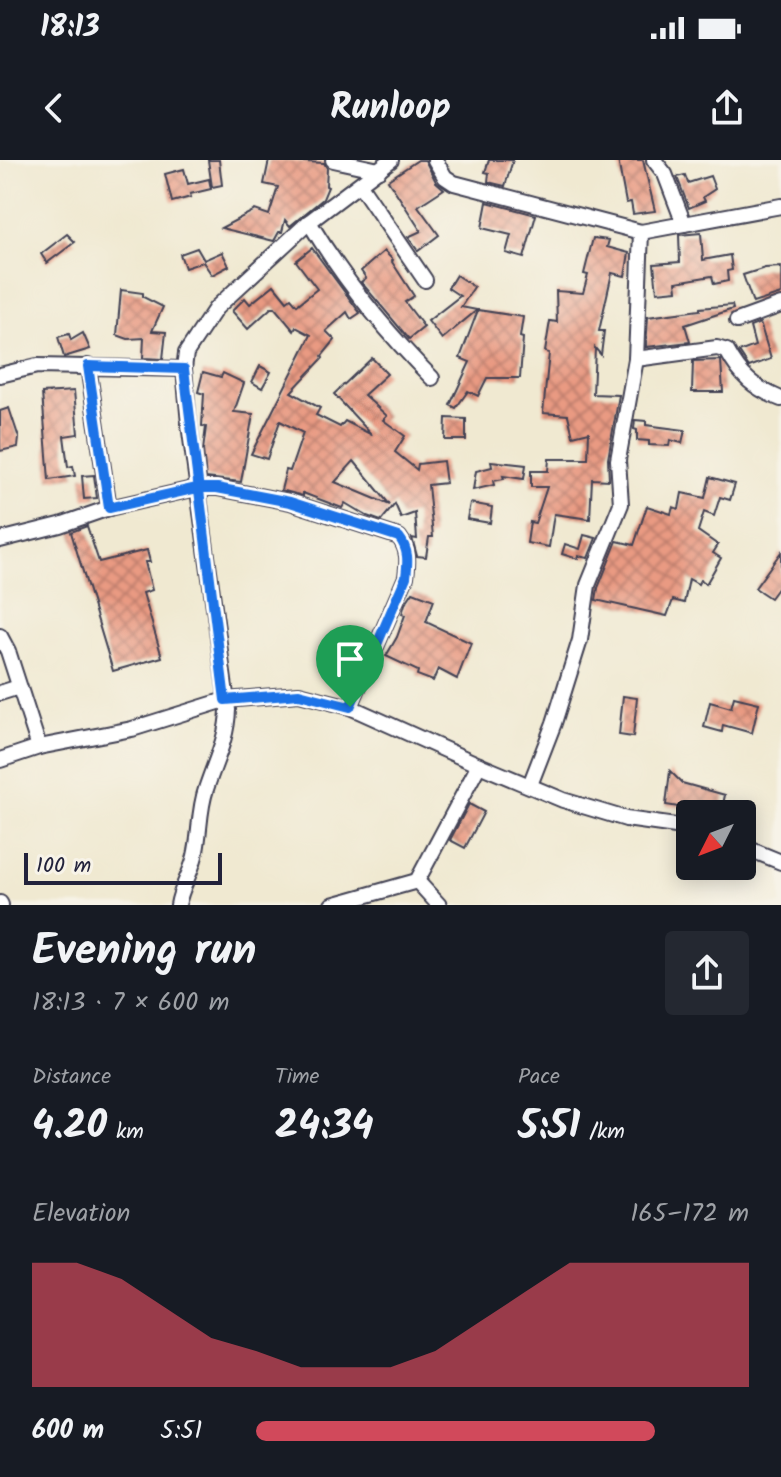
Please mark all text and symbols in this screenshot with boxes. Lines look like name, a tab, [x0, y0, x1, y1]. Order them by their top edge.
text: 18:13	[40, 4, 100, 52]
text: Runloop	[330, 80, 451, 137]
icon: back	[32, 86, 76, 130]
icon: share	[705, 86, 749, 130]
pin	[316, 625, 384, 707]
icon: arrive	[328, 637, 372, 681]
north arrow	[676, 800, 756, 880]
map controls	[676, 800, 756, 880]
scale bar	[24, 849, 222, 885]
text: 100 m	[36, 849, 91, 884]
text: Evening run	[32, 917, 256, 987]
button: share	[665, 931, 749, 1015]
text: 18:13 · 7 × 600 m	[32, 982, 229, 1024]
text: Distance	[32, 1060, 111, 1095]
text: Time	[275, 1060, 319, 1095]
text: Pace	[518, 1060, 560, 1095]
text: 4.20	[32, 1095, 107, 1159]
text: 24:34	[275, 1095, 374, 1159]
text: 5:51	[518, 1095, 580, 1159]
text: km	[107, 1115, 144, 1150]
text: /km	[580, 1115, 625, 1150]
text: Elevation	[32, 1193, 130, 1235]
text: 165–172 m	[630, 1193, 749, 1235]
text: 600 m	[32, 1410, 104, 1452]
text: 5:51	[160, 1410, 202, 1452]

